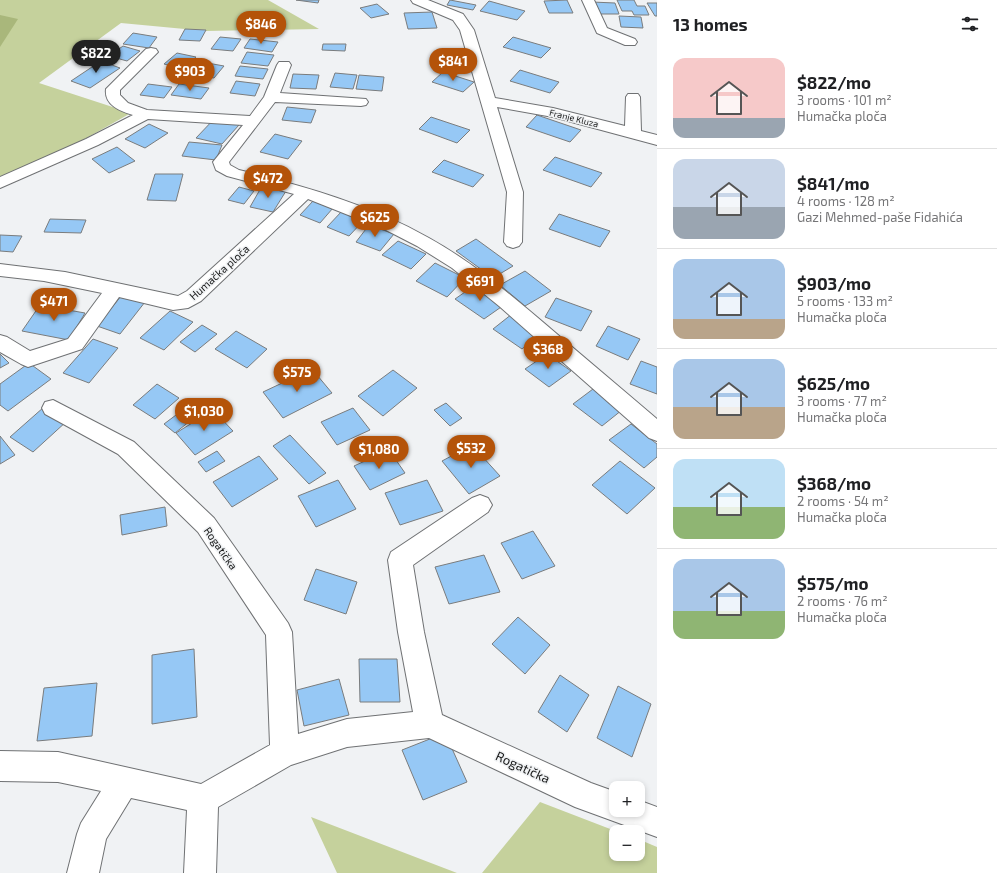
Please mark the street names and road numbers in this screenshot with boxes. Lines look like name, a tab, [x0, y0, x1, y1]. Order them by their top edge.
street label: Franje Kluza	[548, 107, 600, 129]
street label: Humačka ploča	[186, 242, 252, 302]
street label: Rogatička	[202, 524, 240, 572]
street label: Rogatička	[493, 748, 553, 786]

